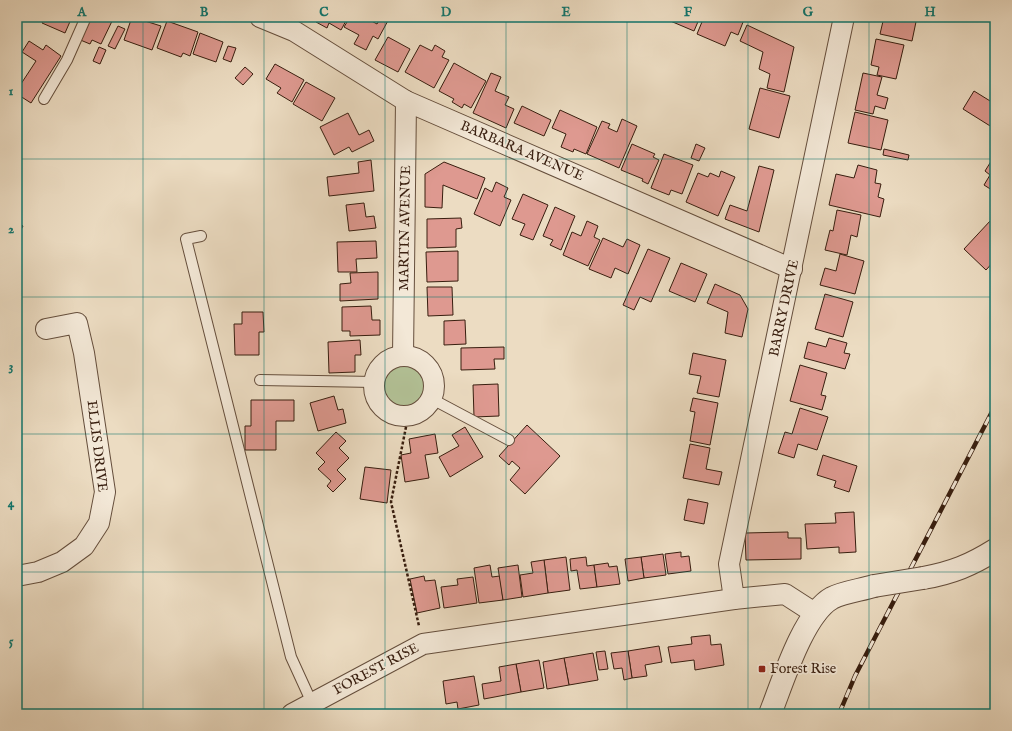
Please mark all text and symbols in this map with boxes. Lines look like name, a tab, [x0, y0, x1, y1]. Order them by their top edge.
text: A	[77, 4, 88, 21]
text: B	[200, 4, 209, 21]
text: C	[319, 4, 329, 21]
text: D	[441, 4, 452, 21]
text: E	[561, 4, 571, 21]
text: F	[684, 4, 693, 21]
text: G	[803, 4, 814, 21]
text: H	[924, 4, 936, 21]
text: 1	[9, 83, 14, 100]
street label: BARBARA AVENUE	[457, 117, 587, 185]
street label: MARTIN AVENUE	[395, 165, 415, 291]
text: 2	[8, 221, 14, 238]
street label: BARRY DRIVE	[765, 258, 803, 358]
text: 3	[9, 358, 14, 375]
street label: ELLIS DRIVE	[82, 399, 112, 493]
text: 4	[8, 495, 15, 512]
text: 5	[9, 633, 14, 650]
street label: FOREST RISE	[330, 639, 422, 699]
place label: Forest Rise	[770, 660, 837, 678]
marker: Forest Rise	[757, 664, 767, 674]

